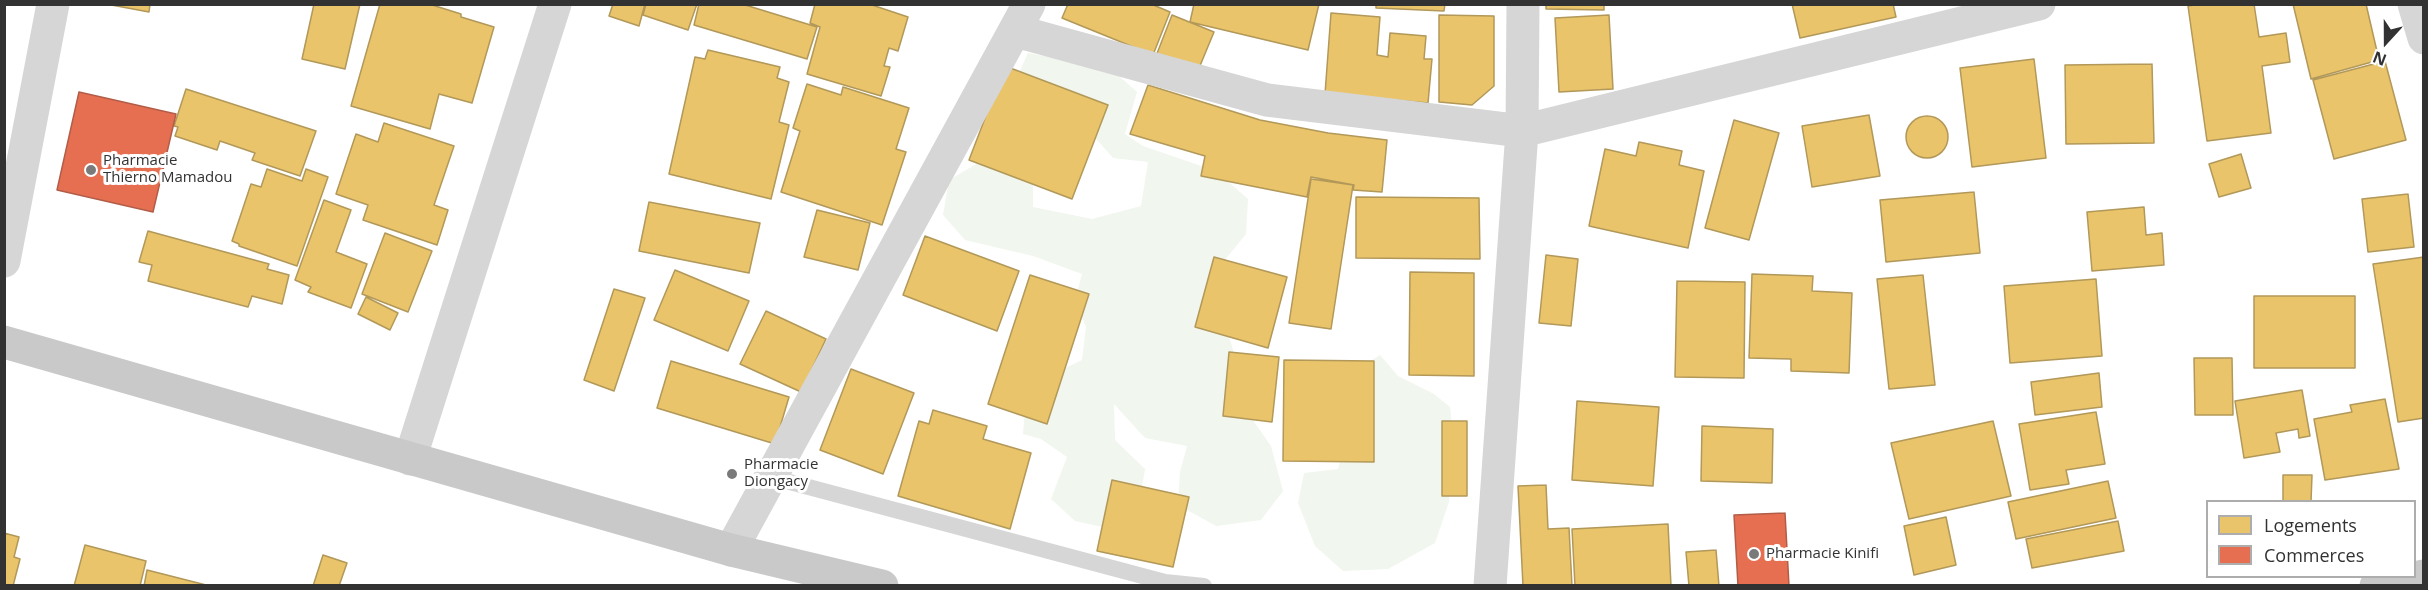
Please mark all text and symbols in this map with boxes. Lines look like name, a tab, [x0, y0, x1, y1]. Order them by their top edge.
north arrow	[2356, 12, 2416, 72]
text: N	[2370, 46, 2390, 71]
place label: Pharmacie Thierno Mamadou	[103, 152, 232, 187]
marker: Pharmacie Thierno Mamadou	[84, 163, 98, 177]
place label: Pharmacie Diongacy	[744, 456, 818, 491]
marker: Pharmacie Diongacy	[725, 467, 739, 481]
legend	[2206, 500, 2416, 578]
text: Logements	[2264, 513, 2357, 537]
text: Commerces	[2264, 543, 2364, 567]
place label: Pharmacie Kinifi	[1766, 545, 1879, 563]
marker: Pharmacie Kinifi	[1747, 547, 1761, 561]

